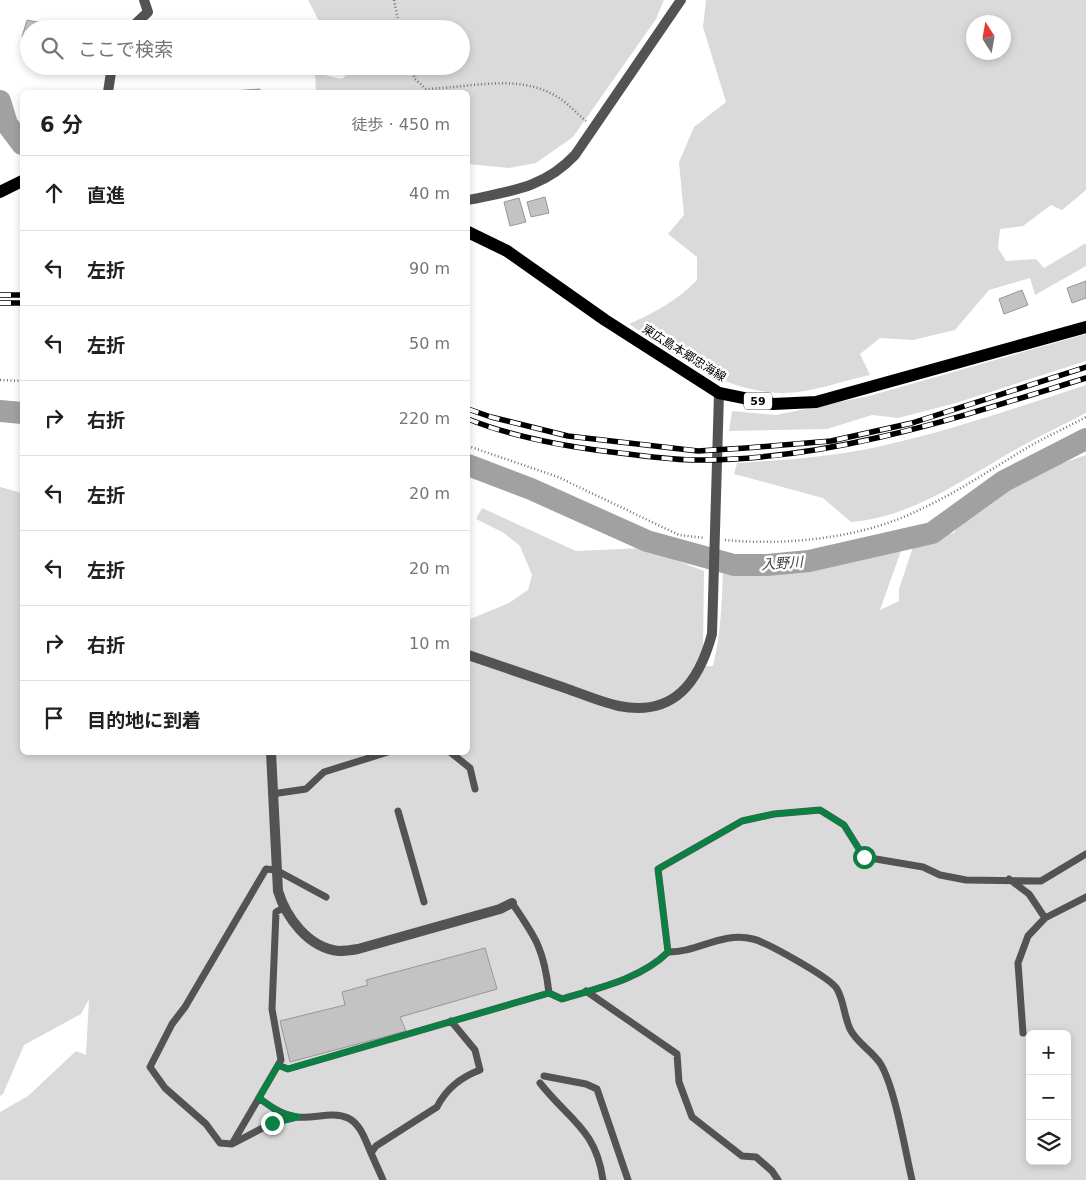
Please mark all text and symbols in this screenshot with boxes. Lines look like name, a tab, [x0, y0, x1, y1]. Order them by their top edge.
north arrow	[966, 15, 1011, 60]
search box	[20, 20, 470, 75]
icon: search	[38, 34, 66, 62]
text: ここで検索	[78, 38, 173, 60]
text: 6 分	[40, 113, 83, 137]
text: 徒歩 · 450 m	[352, 115, 450, 134]
icon: ahead	[40, 179, 68, 207]
text: 直進	[87, 184, 125, 206]
text: 40 m	[409, 184, 450, 203]
icon: left	[40, 254, 68, 282]
text: 左折	[87, 259, 125, 281]
text: 90 m	[409, 259, 450, 278]
street label: 東広島本郷忠海線	[640, 322, 728, 384]
icon: left	[40, 329, 68, 357]
text: 左折	[87, 334, 125, 356]
text: 50 m	[409, 334, 450, 353]
road number: 59	[744, 392, 772, 410]
icon: right	[40, 404, 68, 432]
text: 右折	[87, 409, 125, 431]
text: 220 m	[399, 409, 450, 428]
icon: left	[40, 479, 68, 507]
text: 左折	[87, 484, 125, 506]
text: 20 m	[409, 484, 450, 503]
water label: 入野川	[760, 553, 806, 572]
icon: left	[40, 554, 68, 582]
text: 左折	[87, 559, 125, 581]
text: 20 m	[409, 559, 450, 578]
icon: right	[40, 629, 68, 657]
text: 右折	[87, 634, 125, 656]
text: 10 m	[409, 634, 450, 653]
icon: arrive	[40, 704, 68, 732]
text: 目的地に到着	[87, 709, 201, 731]
route start	[853, 846, 876, 869]
map controls	[1026, 1030, 1071, 1165]
button: +	[1026, 1030, 1071, 1075]
button: −	[1026, 1075, 1071, 1120]
route end	[261, 1112, 284, 1135]
button: layers	[1026, 1120, 1071, 1165]

